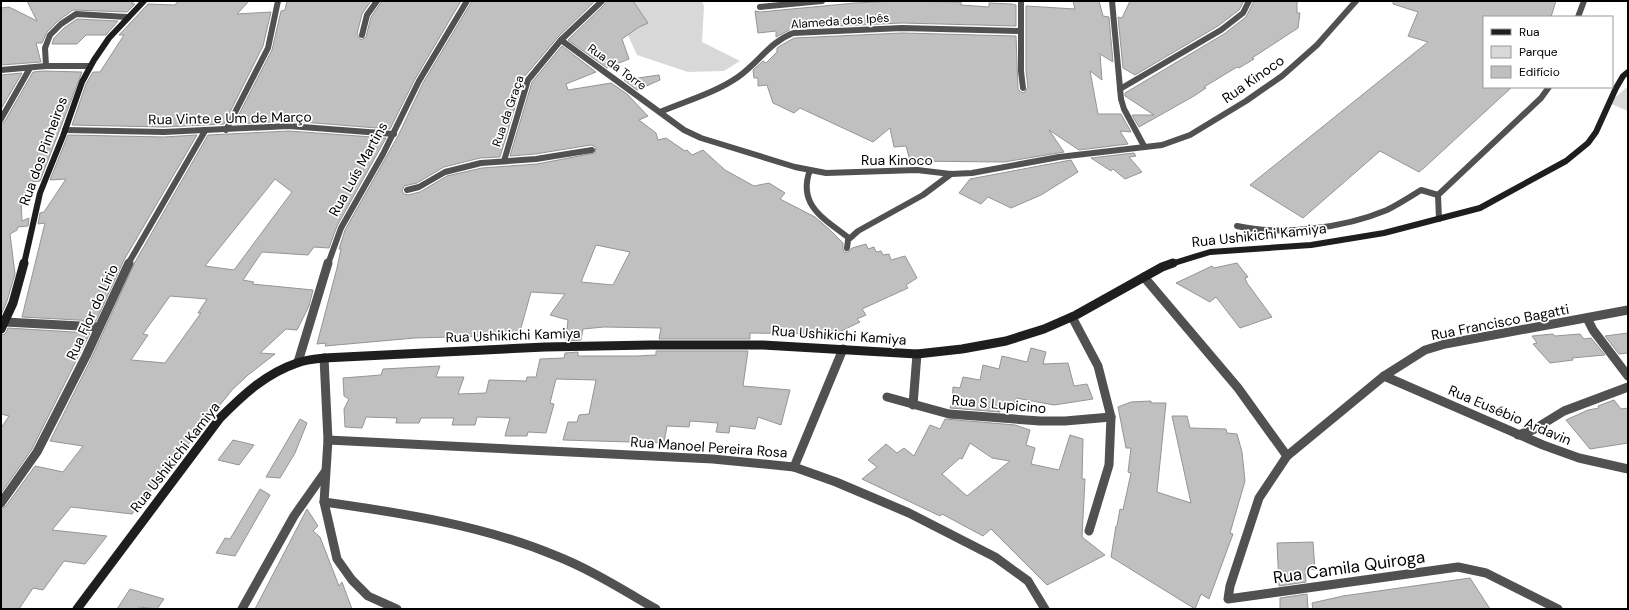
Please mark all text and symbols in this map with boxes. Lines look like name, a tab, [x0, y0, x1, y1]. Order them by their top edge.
street label: Alameda dos Ipês	[790, 10, 890, 32]
legend	[1483, 16, 1613, 88]
text: Rua	[1519, 24, 1540, 40]
street label: Rua da Torre	[584, 40, 650, 94]
text: Parque	[1519, 44, 1558, 60]
street label: Rua Kinoco	[1218, 51, 1288, 107]
text: Edifício	[1519, 64, 1560, 80]
street label: Rua da Graça	[488, 73, 528, 149]
street label: Rua dos Pinheiros	[15, 94, 71, 208]
street label: Rua Vinte e Um de Março	[148, 108, 312, 128]
street label: Rua Luís Martins	[325, 119, 391, 219]
street label: Rua Kinoco	[861, 151, 933, 169]
street label: Rua Ushikichi Kamiya	[1191, 219, 1327, 251]
street label: Rua Flor do Lírio	[62, 261, 122, 363]
street label: Rua Francisco Bagatti	[1430, 300, 1570, 344]
street label: Rua Ushikichi Kamiya	[771, 321, 907, 349]
street label: Rua Ushikichi Kamiya	[445, 324, 581, 346]
street label: Rua Eusébio Ardavin	[1446, 381, 1574, 449]
street label: Rua S Lupicino	[951, 391, 1047, 417]
street label: Rua Ushikichi Kamiya	[126, 398, 224, 516]
street label: Rua Manoel Pereira Rosa	[630, 433, 788, 461]
street label: Rua Camila Quiroga	[1272, 545, 1426, 589]

